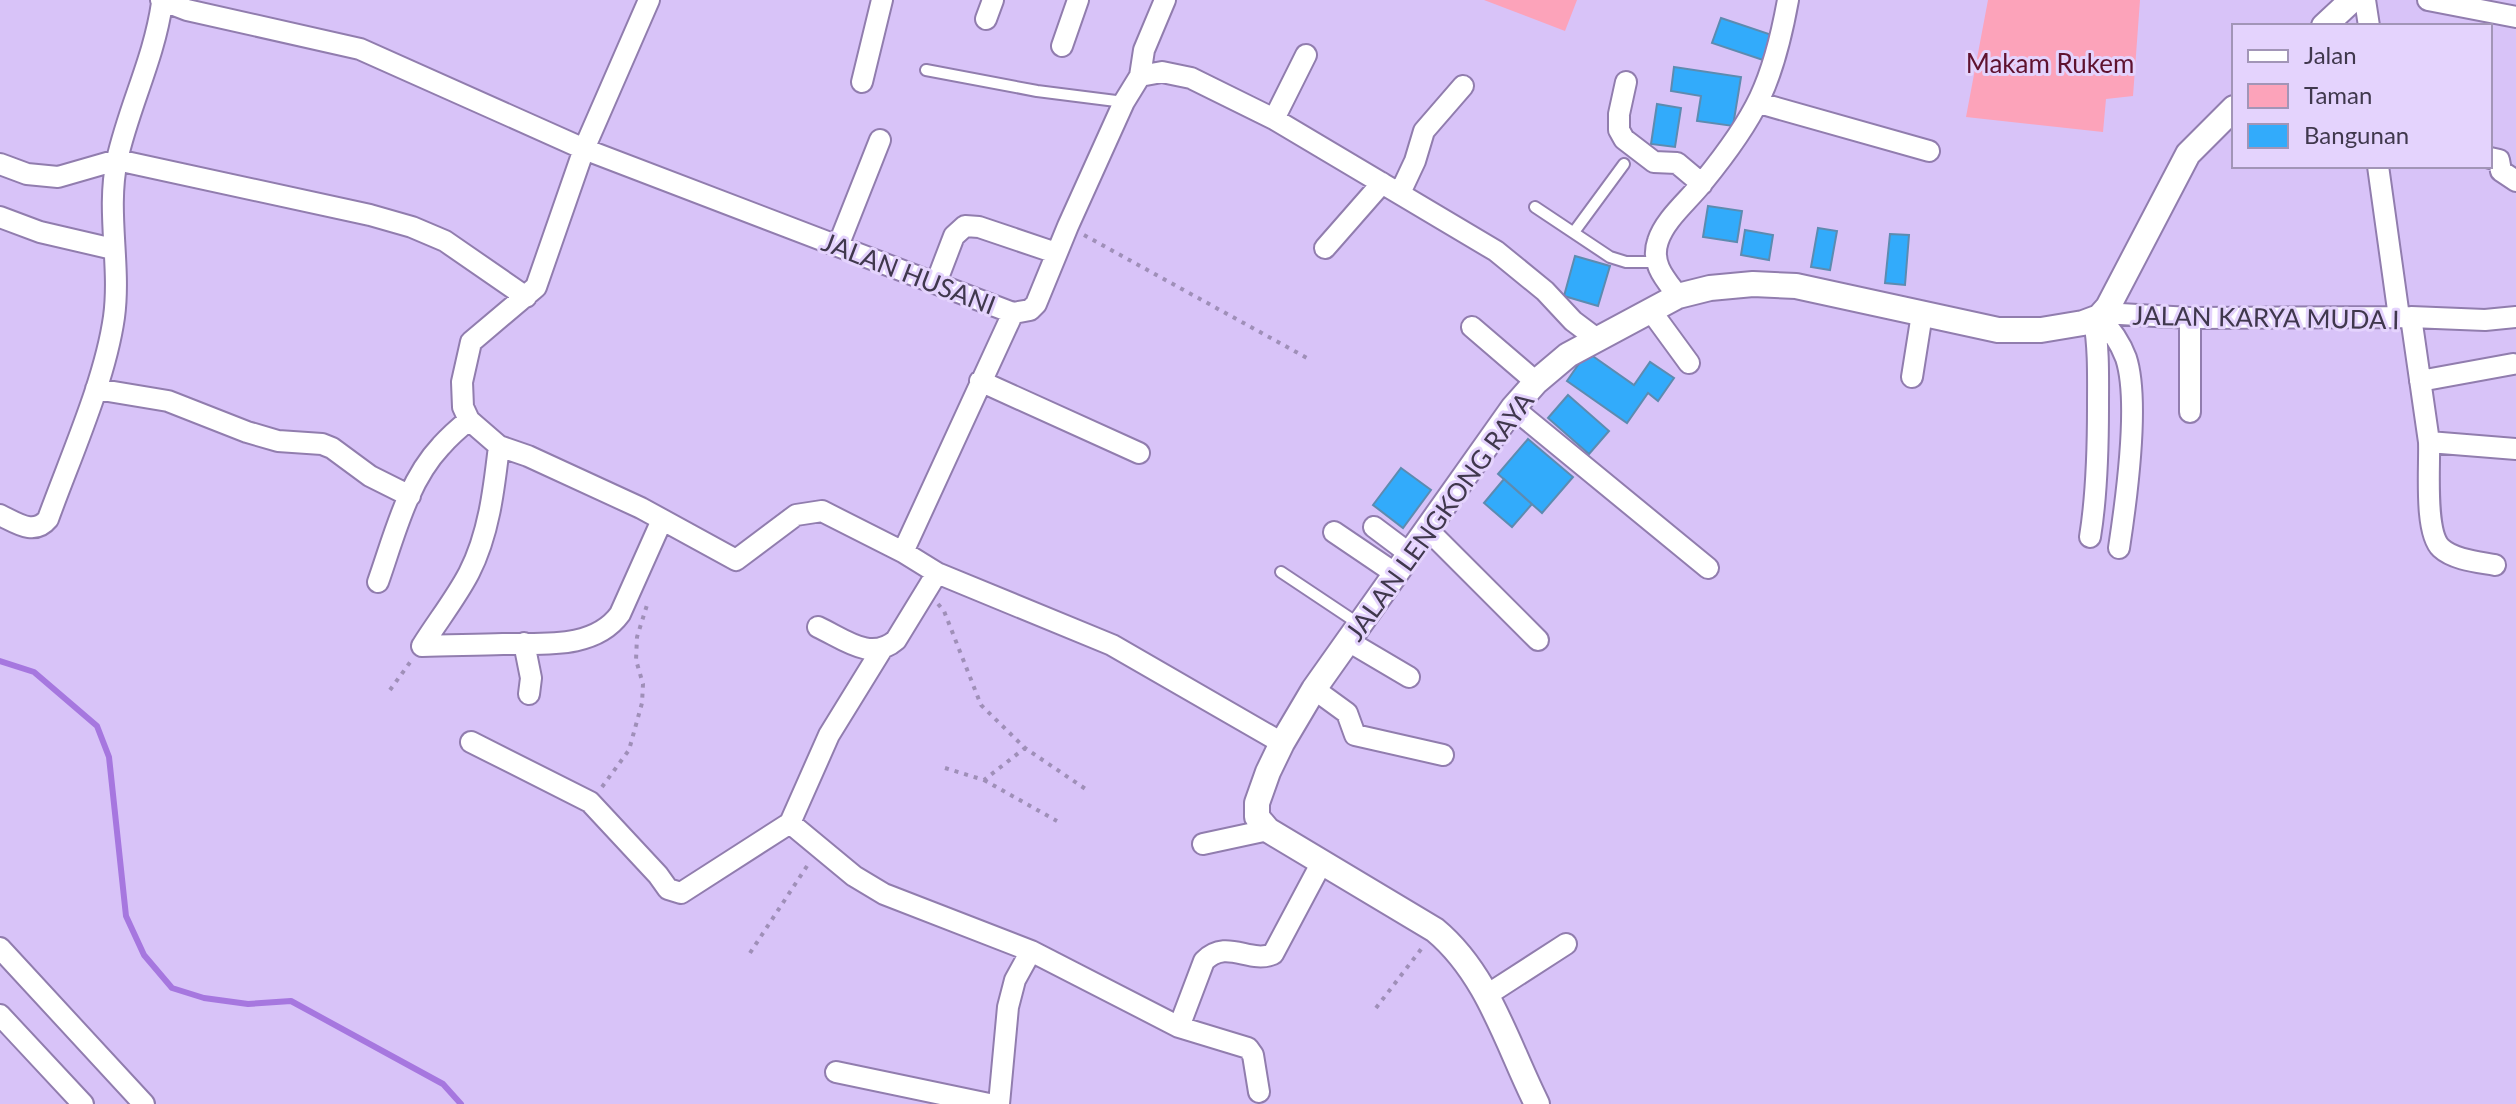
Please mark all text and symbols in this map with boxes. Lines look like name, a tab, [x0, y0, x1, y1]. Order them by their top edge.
legend	[2232, 24, 2492, 168]
text: Jalan	[2304, 40, 2357, 69]
park label: Makam Rukem	[1966, 47, 2134, 79]
text: Taman	[2304, 80, 2372, 109]
text: Bangunan	[2304, 120, 2409, 149]
street label: JALAN HUSANI	[818, 225, 1000, 321]
street label: JALAN KARYA MUDA I	[2132, 299, 2400, 335]
street label: JALAN LENGKONG RAYA	[1338, 385, 1540, 647]

